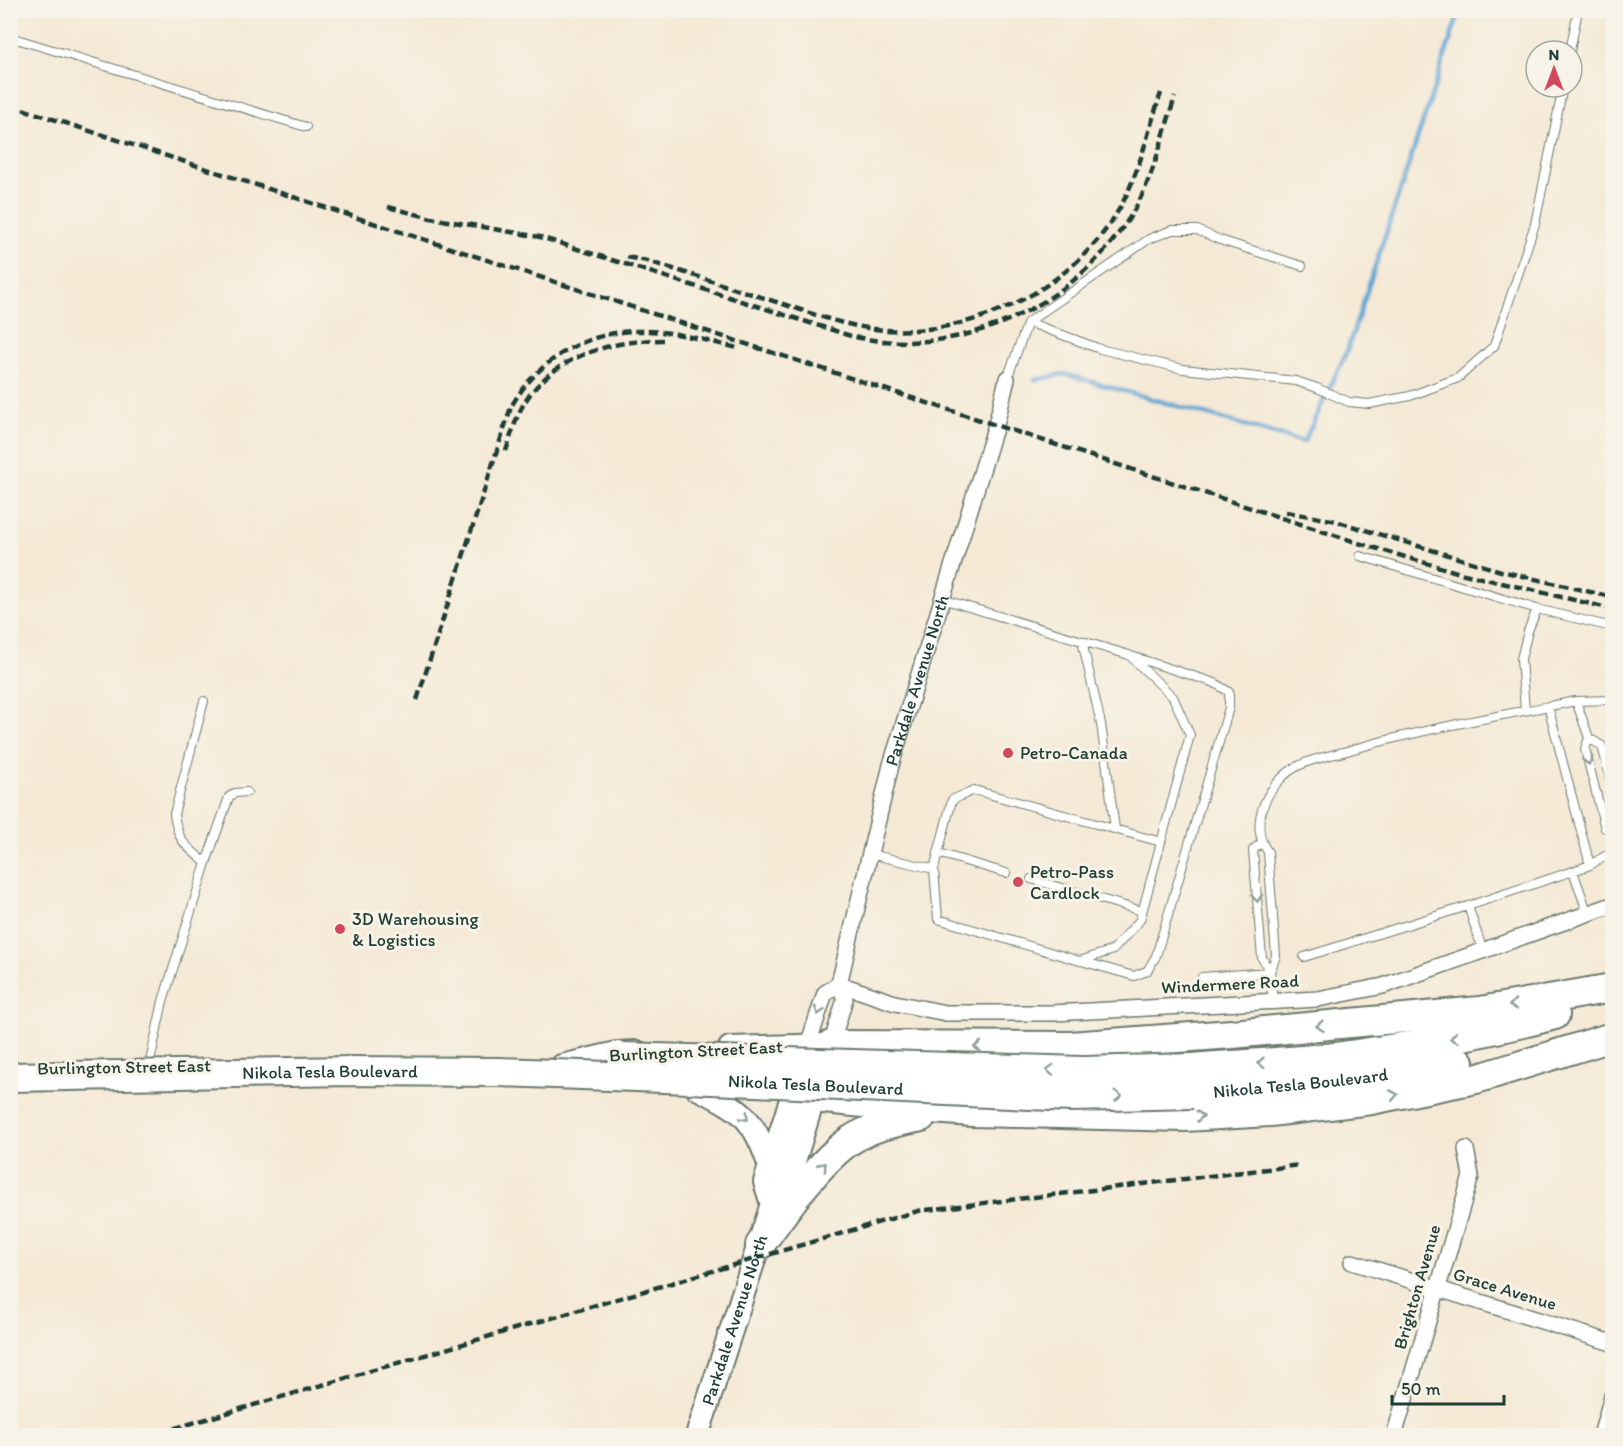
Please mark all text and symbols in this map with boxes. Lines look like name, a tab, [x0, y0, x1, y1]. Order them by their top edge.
north arrow	[1524, 39, 1584, 99]
text: N	[1549, 45, 1559, 64]
street label: Parkdale Avenue North	[880, 592, 954, 769]
place label: Petro-Canada	[1020, 742, 1128, 764]
marker: Petro-Canada	[1001, 746, 1015, 760]
one-way arrow	[1580, 756, 1593, 766]
place label: Petro-Pass Cardlock	[1030, 861, 1114, 904]
marker: Petro-Pass Cardlock	[1011, 875, 1025, 889]
one-way arrow	[1250, 893, 1263, 902]
place label: 3D Warehousing & Logistics	[352, 908, 479, 951]
marker: 3D Warehousing & Logistics	[333, 922, 347, 936]
street label: Windermere Road	[1161, 969, 1300, 999]
one-way arrow	[1509, 999, 1518, 1011]
one-way arrow	[814, 1005, 827, 1016]
one-way arrow	[1315, 1019, 1324, 1032]
one-way arrow	[1449, 1031, 1459, 1044]
street label: Burlington Street East	[609, 1035, 784, 1067]
one-way arrow	[974, 1040, 983, 1053]
street label: Burlington Street East	[37, 1054, 211, 1080]
one-way arrow	[1256, 1056, 1265, 1069]
street label: Nikola Tesla Boulevard	[242, 1060, 418, 1084]
street label: Nikola Tesla Boulevard	[1212, 1063, 1390, 1103]
one-way arrow	[1046, 1064, 1055, 1076]
street label: Nikola Tesla Boulevard	[728, 1070, 904, 1100]
one-way arrow	[1114, 1089, 1123, 1102]
one-way arrow	[1388, 1089, 1398, 1102]
one-way arrow	[1195, 1110, 1204, 1123]
one-way arrow	[738, 1111, 749, 1121]
one-way arrow	[816, 1163, 827, 1173]
street label: Brighton Avenue	[1389, 1222, 1445, 1352]
street label: Parkdale Avenue North	[697, 1231, 773, 1408]
street label: Grace Avenue	[1451, 1263, 1559, 1315]
scale bar	[1392, 1368, 1504, 1406]
text: 50 m	[1401, 1378, 1441, 1400]

